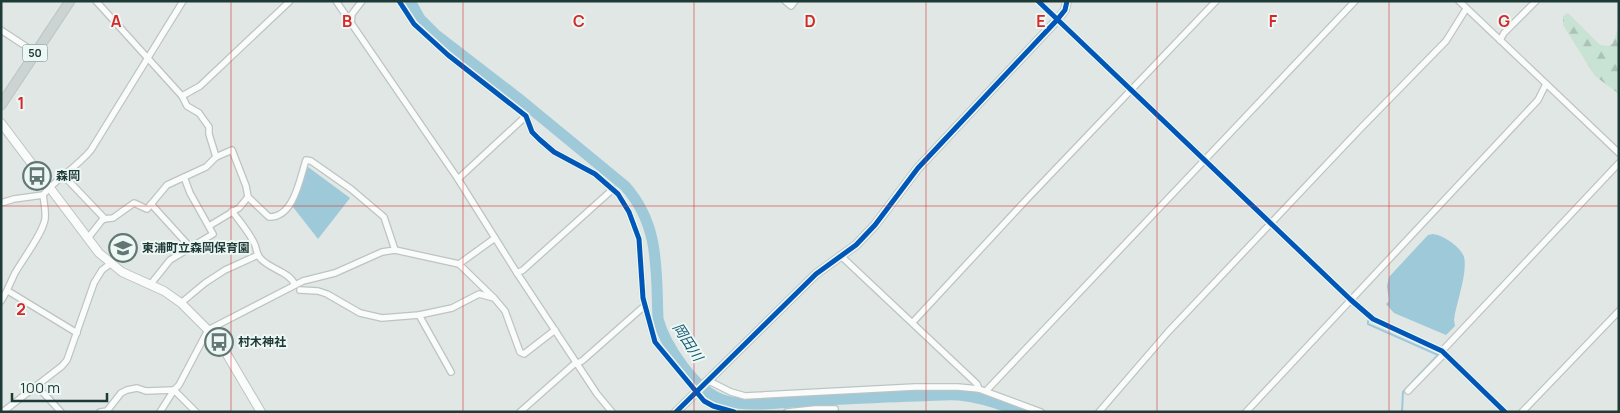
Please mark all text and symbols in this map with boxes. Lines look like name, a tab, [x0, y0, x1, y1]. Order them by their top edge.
text: A	[111, 10, 122, 32]
text: B	[342, 10, 352, 32]
text: C	[573, 10, 585, 32]
text: D	[804, 10, 816, 32]
text: E	[1036, 10, 1046, 32]
text: F	[1269, 10, 1278, 32]
text: G	[1498, 10, 1510, 32]
road number: 50	[22, 44, 48, 62]
text: 1	[17, 92, 25, 114]
bus stop icon: 森岡	[22, 161, 52, 191]
place label: 森岡	[56, 167, 80, 184]
school or university icon: 東浦町立森岡保育園	[108, 233, 138, 263]
place label: 東浦町立森岡保育園	[142, 239, 250, 256]
text: 2	[16, 298, 26, 320]
water label: 岡田川	[669, 319, 709, 366]
bus stop icon: 村木神社	[204, 327, 234, 357]
place label: 村木神社	[238, 333, 286, 350]
scale bar	[12, 370, 108, 402]
text: 100 m	[20, 377, 60, 398]

